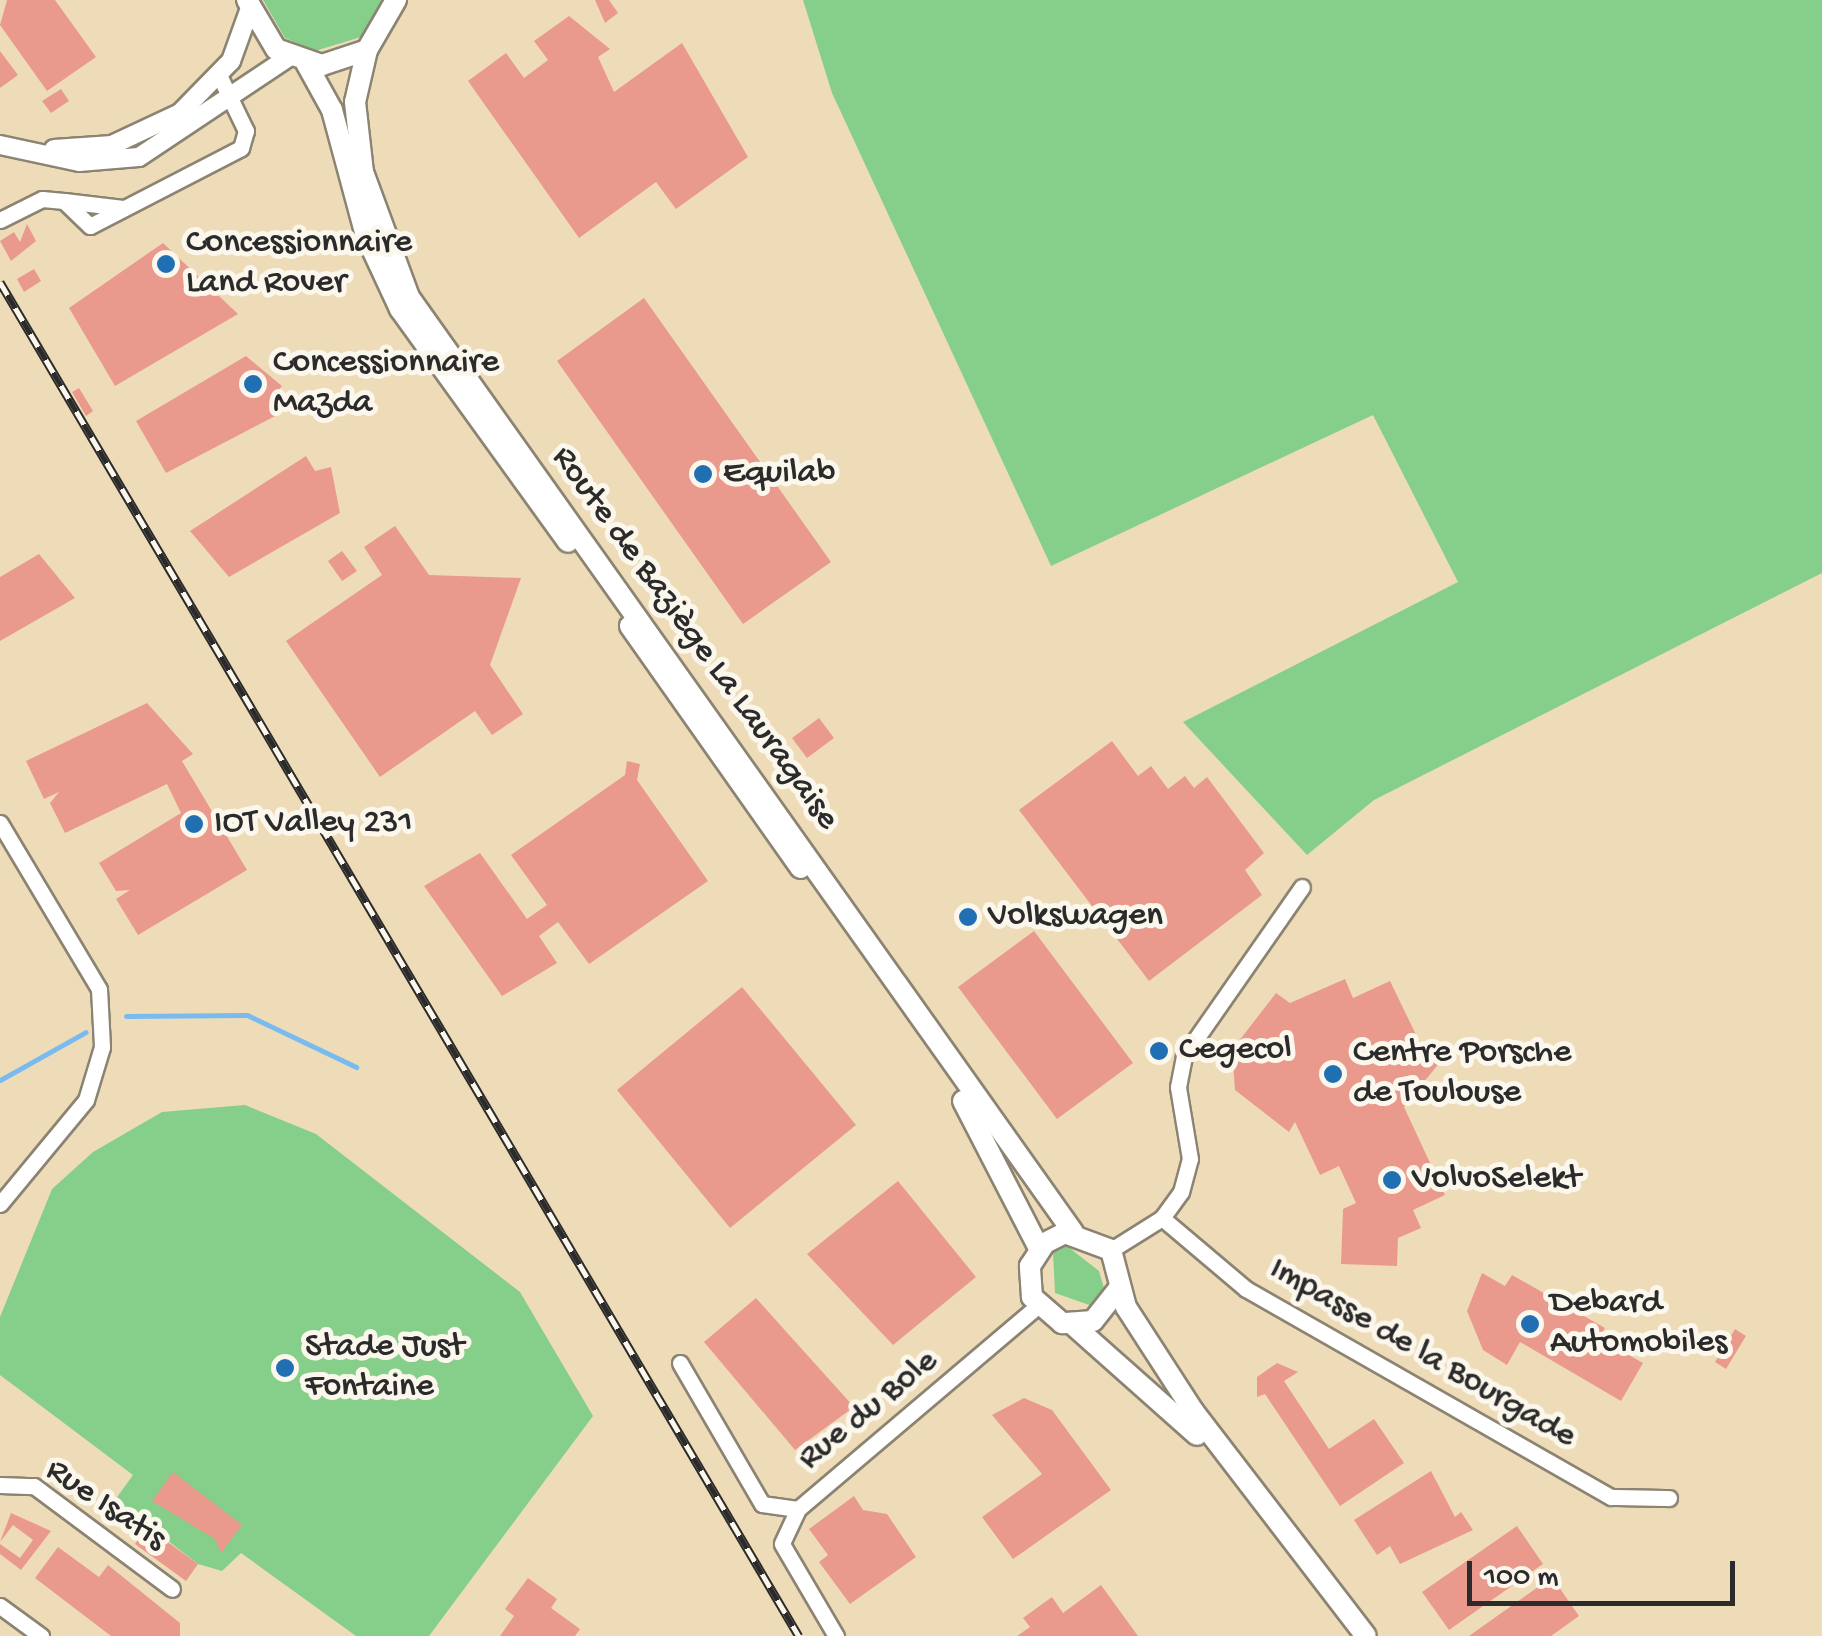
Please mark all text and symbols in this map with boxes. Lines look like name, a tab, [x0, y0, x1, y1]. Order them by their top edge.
place label: Concessionnaire Land Rover	[186, 223, 412, 305]
marker: Concessionnaire Land Rover	[155, 253, 177, 275]
place label: Concessionnaire Mazda	[273, 343, 499, 425]
marker: Concessionnaire Mazda	[242, 373, 264, 395]
street label: Route de Baziège La Lauragaise	[541, 439, 847, 839]
place label: Equilab	[723, 453, 835, 495]
marker: Equilab	[692, 463, 714, 485]
place label: IOT Valley 231	[214, 803, 413, 845]
marker: IOT Valley 231	[183, 813, 205, 835]
place label: Volkswagen	[988, 896, 1163, 938]
marker: Volkswagen	[957, 906, 979, 928]
place label: Cegecol	[1179, 1030, 1292, 1072]
place label: Centre Porsche de Toulouse	[1353, 1033, 1571, 1115]
marker: Cegecol	[1148, 1040, 1170, 1062]
marker: Centre Porsche de Toulouse	[1322, 1063, 1344, 1085]
place label: VolvoSelekt	[1412, 1159, 1581, 1201]
marker: VolvoSelekt	[1381, 1169, 1403, 1191]
street label: Impasse de la Bourgade	[1261, 1249, 1583, 1459]
place label: Debard Automobiles	[1550, 1283, 1727, 1365]
marker: Debard Automobiles	[1519, 1313, 1541, 1335]
place label: Stade Just Fontaine	[305, 1327, 464, 1409]
street label: Rue du Bole	[790, 1342, 948, 1480]
marker: Stade Just Fontaine	[274, 1357, 296, 1379]
street label: Rue Isatis	[37, 1450, 173, 1562]
scale bar	[1472, 1541, 1740, 1603]
text: 100 m	[1484, 1561, 1559, 1596]

